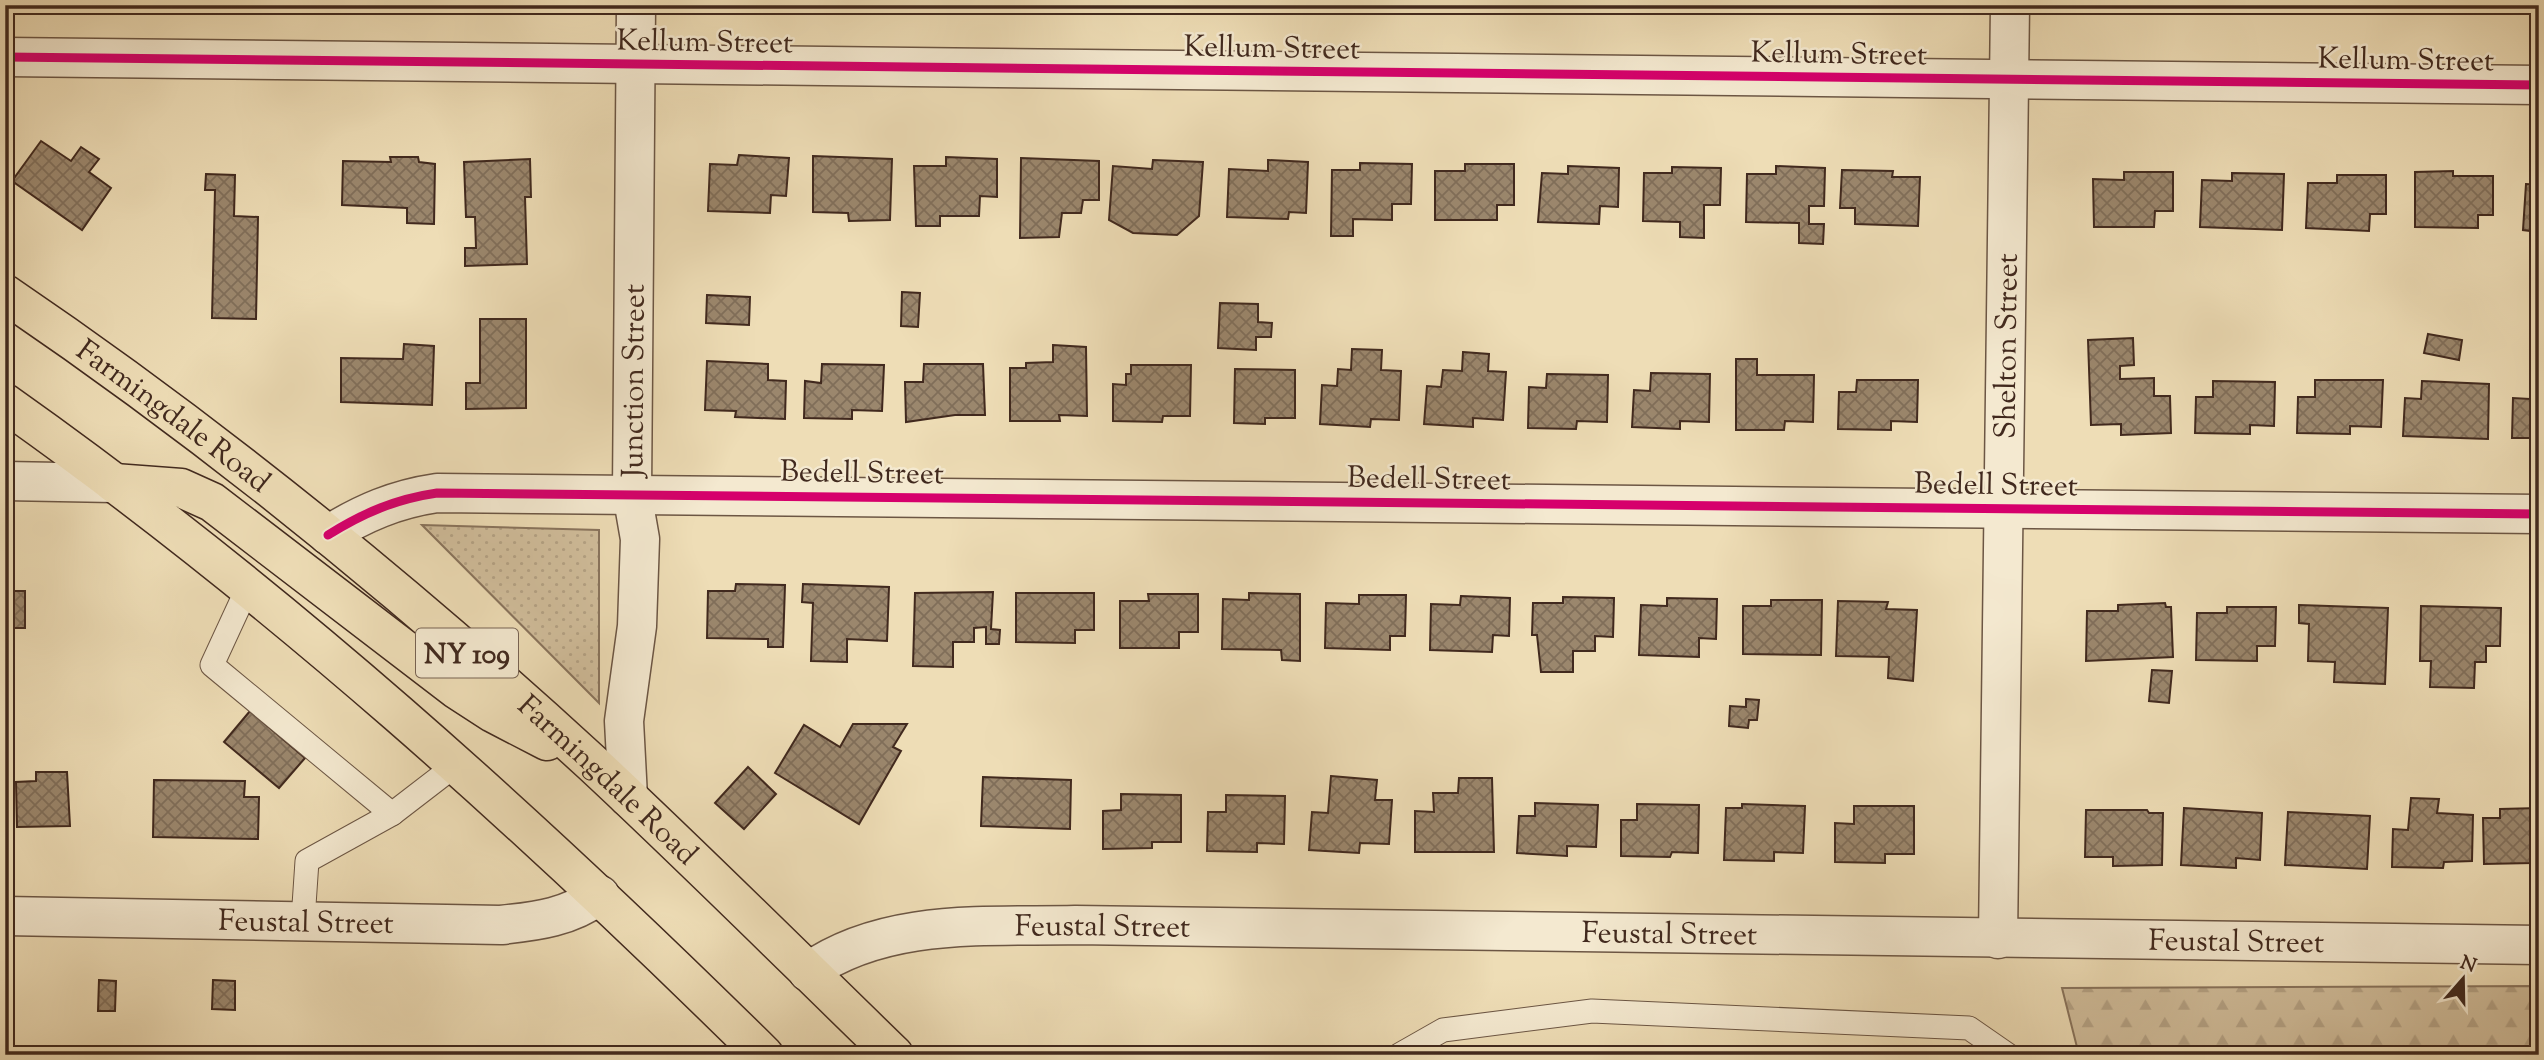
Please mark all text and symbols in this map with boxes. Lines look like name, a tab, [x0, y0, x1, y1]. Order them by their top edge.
street label: Kellum Street	[616, 20, 794, 67]
street label: Kellum Street	[1183, 26, 1361, 73]
street label: Kellum Street	[1750, 32, 1928, 79]
street label: Kellum Street	[2317, 38, 2495, 85]
street label: Shelton Street	[1985, 253, 2031, 439]
street label: Junction Street	[613, 284, 658, 480]
street label: Farmingdale Road	[66, 331, 278, 505]
street label: Bedell Street	[780, 452, 944, 497]
street label: Bedell Street	[1347, 458, 1511, 503]
street label: Bedell Street	[1914, 464, 2078, 509]
road number: NY 109	[416, 628, 518, 678]
street label: Farmingdale Road	[507, 686, 706, 876]
street label: Feustal Street	[218, 901, 394, 947]
street label: Feustal Street	[1015, 906, 1190, 951]
street label: Feustal Street	[1581, 913, 1757, 958]
street label: Feustal Street	[2148, 921, 2324, 966]
north arrow	[2428, 944, 2498, 1014]
text: N	[2456, 950, 2480, 981]

